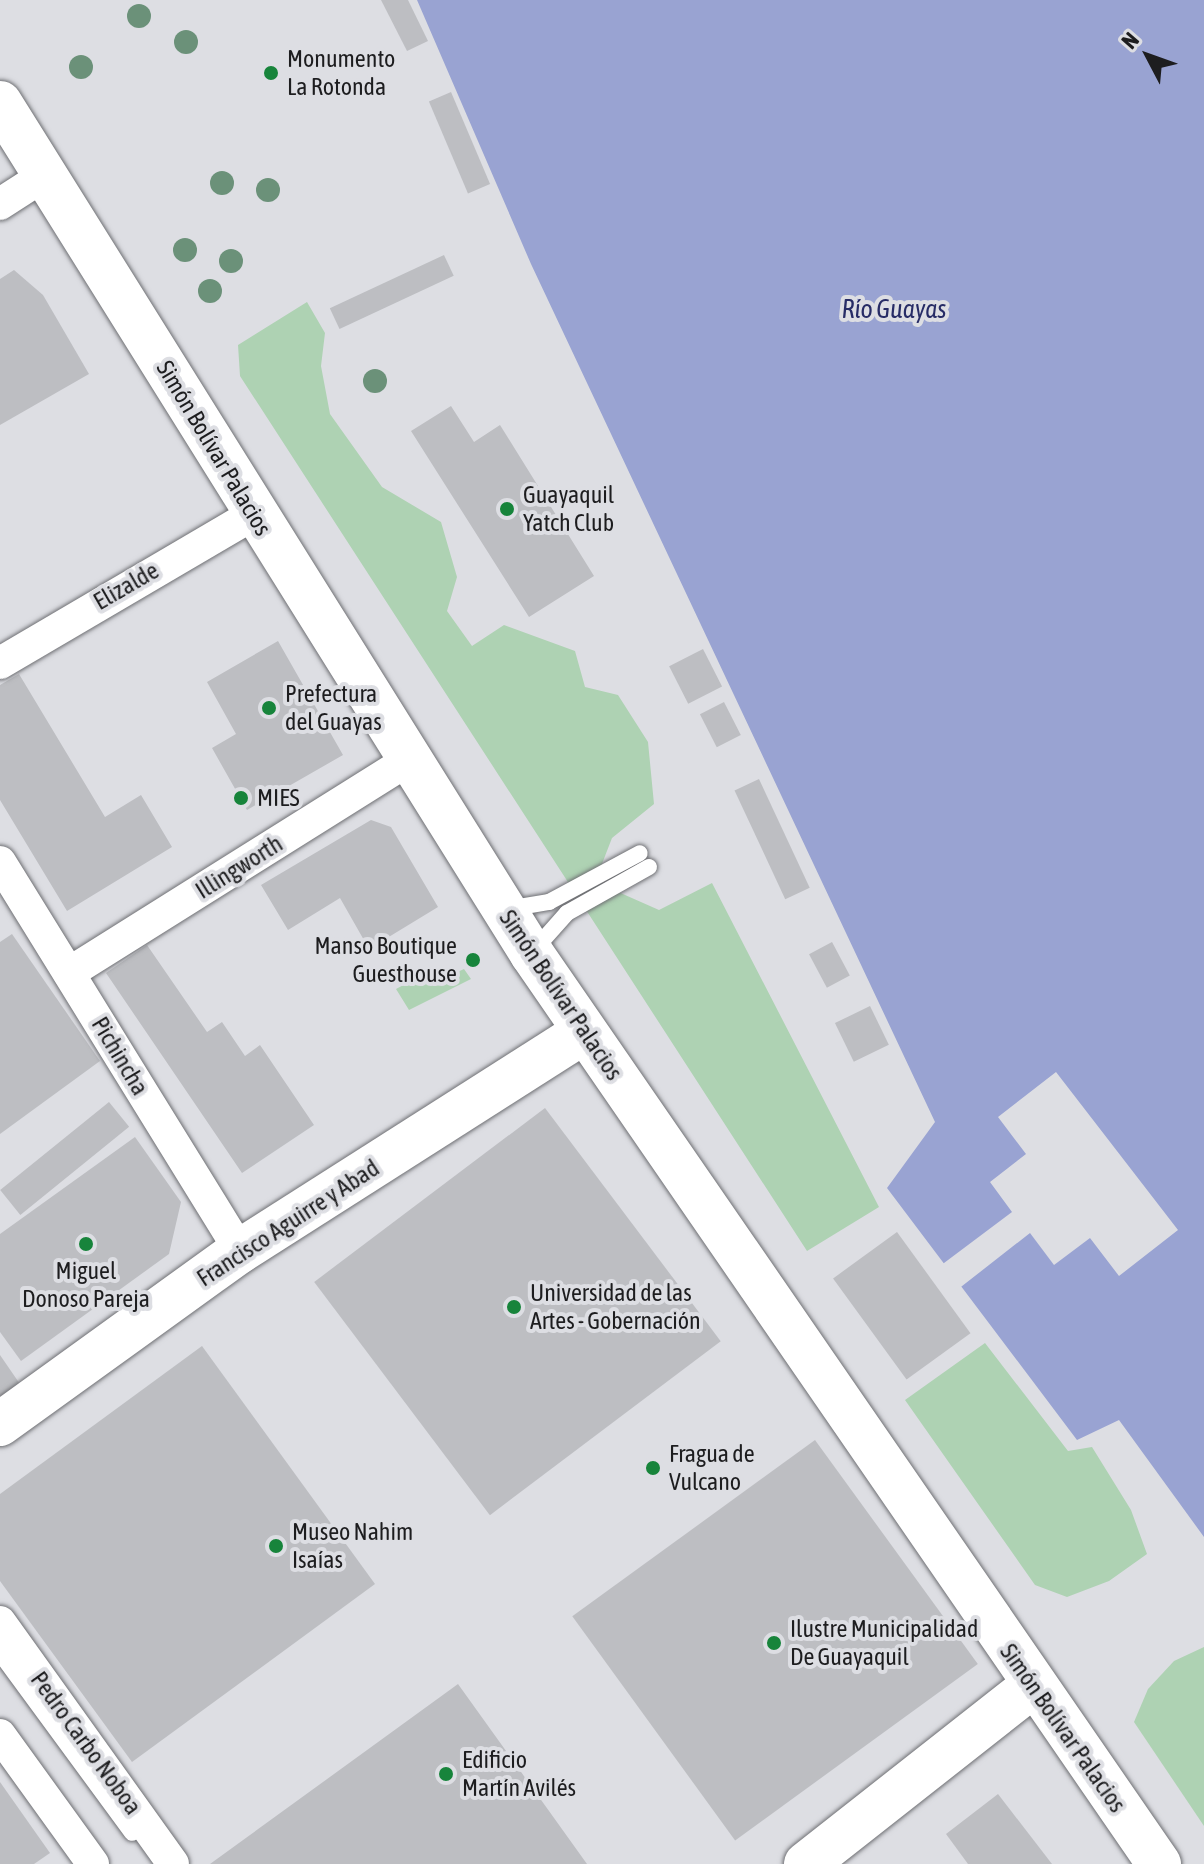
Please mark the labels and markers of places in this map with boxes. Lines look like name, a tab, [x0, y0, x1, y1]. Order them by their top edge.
place label: Monumento La Rotonda	[287, 45, 395, 101]
marker: Monumento La Rotonda	[262, 64, 280, 82]
place label: Guayaquil Yatch Club	[523, 481, 614, 537]
marker: Guayaquil Yatch Club	[498, 500, 516, 518]
place label: Prefectura del Guayas	[285, 680, 382, 736]
marker: Prefectura del Guayas	[260, 699, 278, 717]
place label: MIES	[257, 784, 300, 812]
marker: MIES	[232, 789, 250, 807]
place label: Manso Boutique Guesthouse	[315, 932, 457, 988]
marker: Manso Boutique Guesthouse	[464, 951, 482, 969]
marker: Miguel Donoso Pareja	[77, 1235, 95, 1253]
place label: Miguel Donoso Pareja	[22, 1257, 150, 1313]
place label: Universidad de las Artes - Gobernación	[530, 1279, 701, 1335]
marker: Universidad de las Artes - Gobernación	[505, 1298, 523, 1316]
place label: Fragua de Vulcano	[669, 1440, 755, 1496]
marker: Fragua de Vulcano	[644, 1459, 662, 1477]
place label: Museo Nahim Isaías	[292, 1518, 413, 1574]
marker: Museo Nahim Isaías	[267, 1537, 285, 1555]
place label: Ilustre Municipalidad De Guayaquil	[790, 1615, 978, 1671]
marker: Ilustre Municipalidad De Guayaquil	[765, 1634, 783, 1652]
place label: Edificio Martín Avilés	[462, 1746, 576, 1802]
marker: Edificio Martín Avilés	[437, 1765, 455, 1783]

